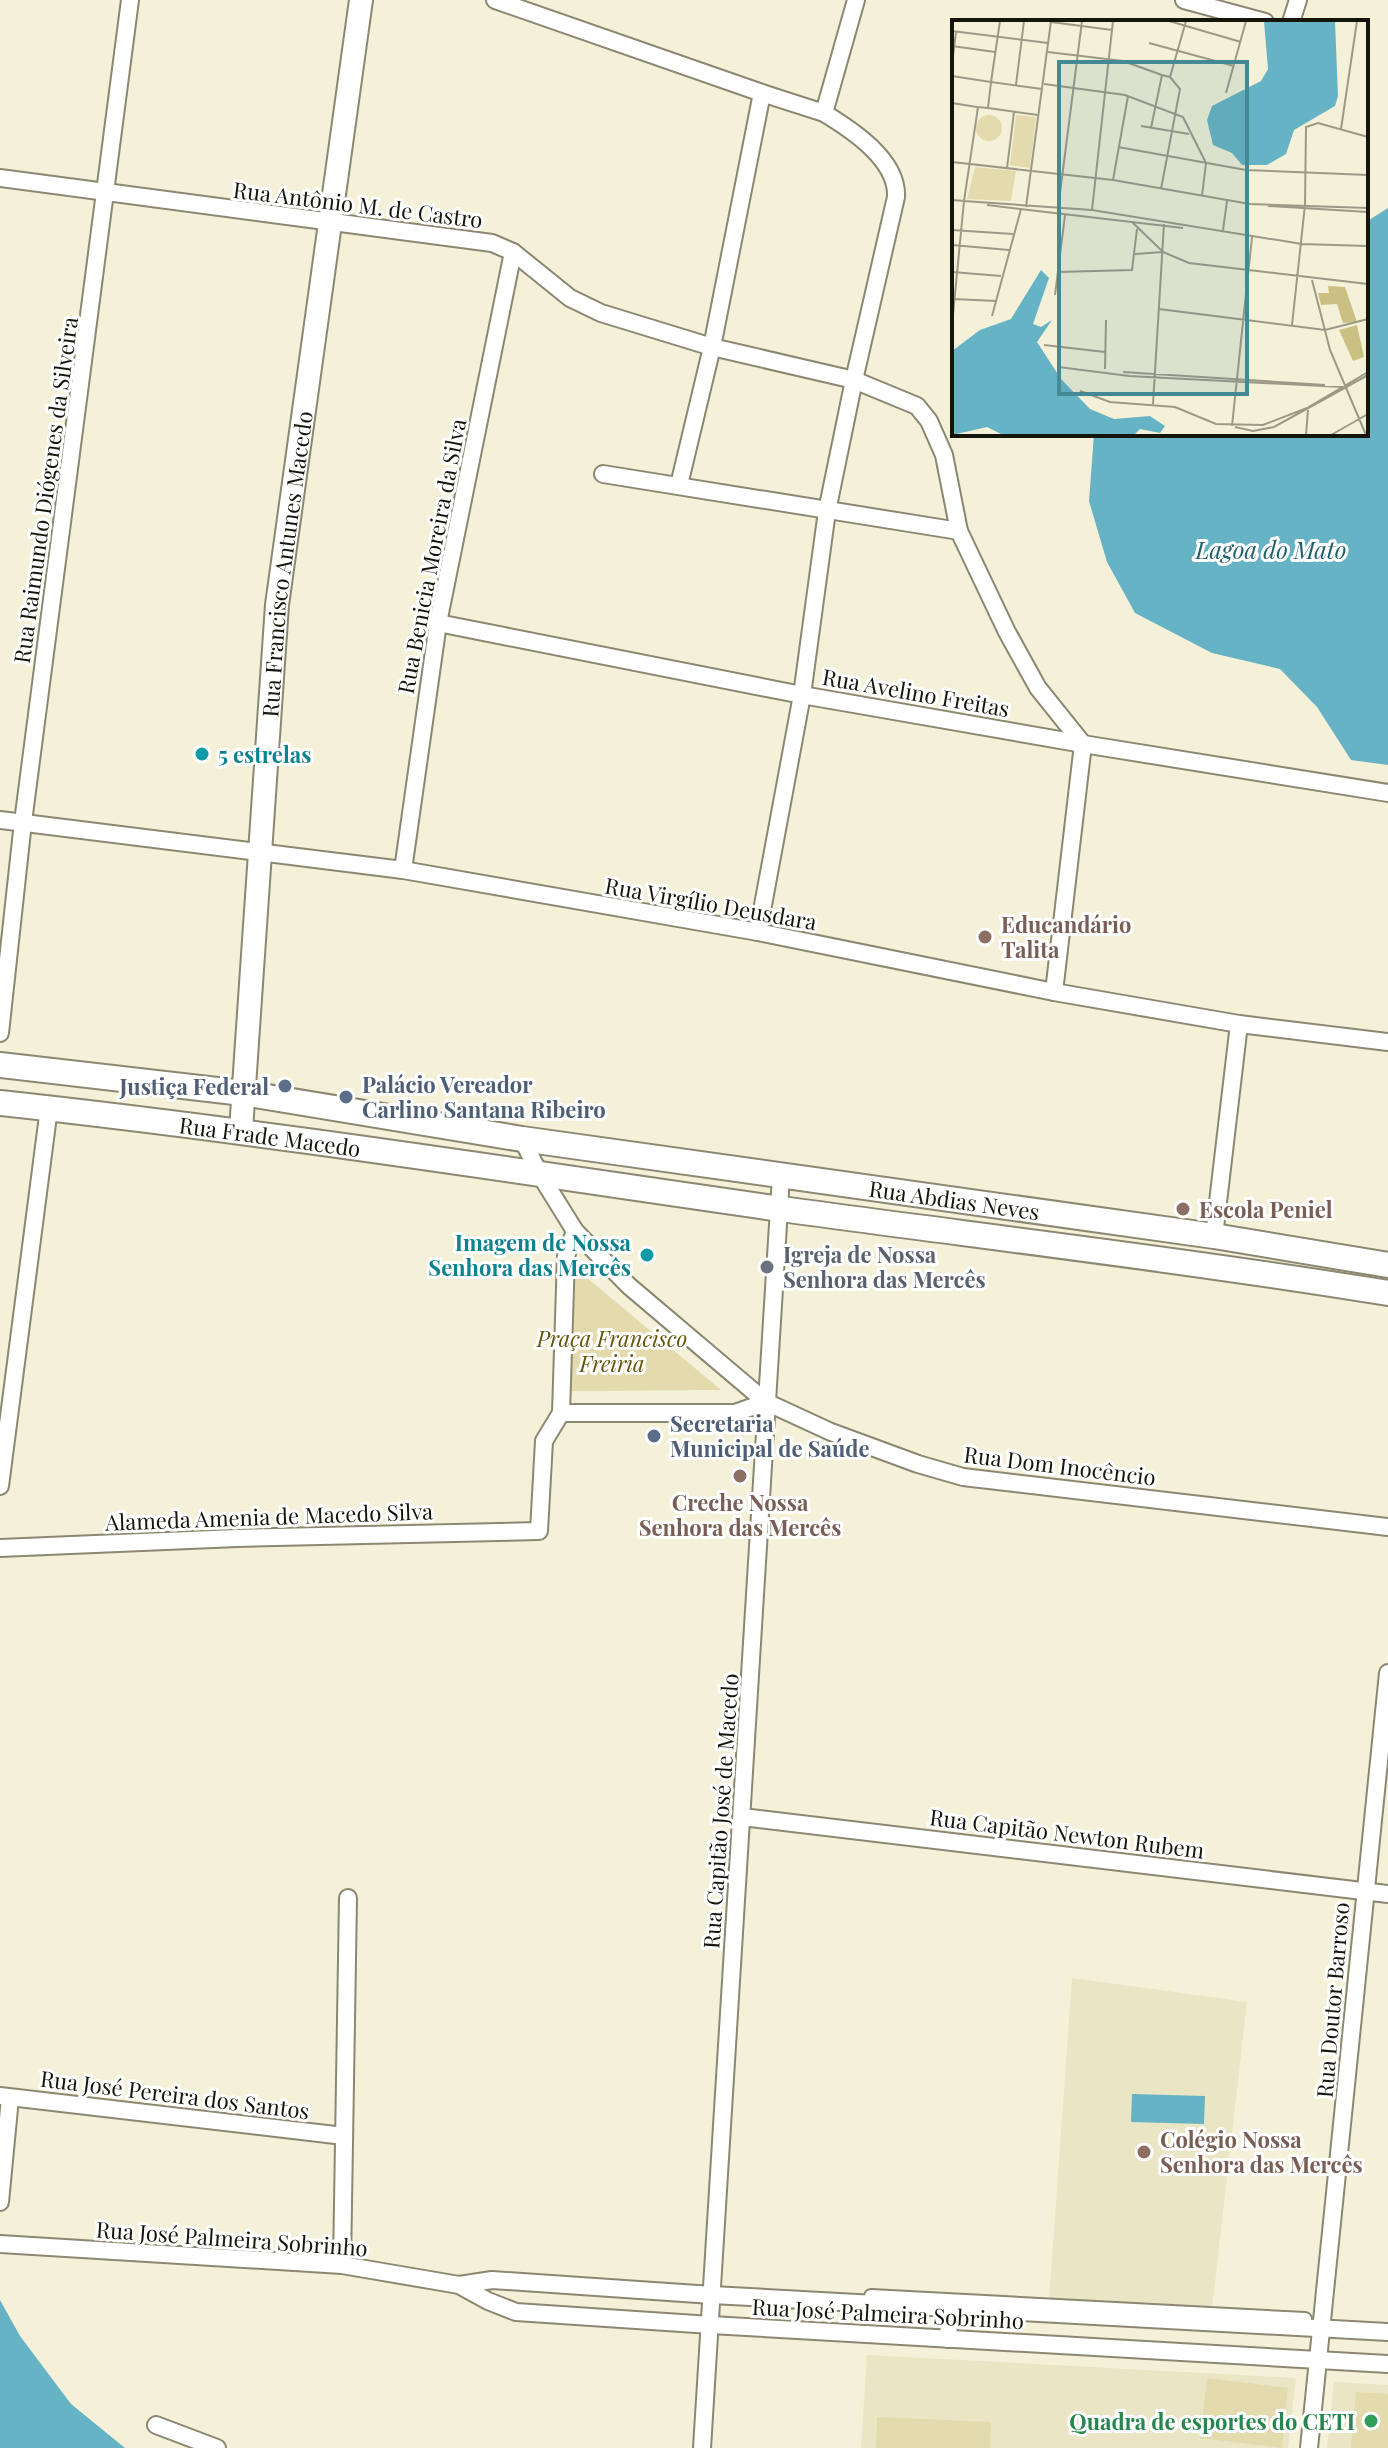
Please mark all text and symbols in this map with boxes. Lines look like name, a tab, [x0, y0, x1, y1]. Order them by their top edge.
inset map	[952, 20, 1368, 436]
street label: Rua Antônio M. de Castro	[232, 174, 484, 234]
street label: Rua Raimundo Diógenes da Silveira	[6, 315, 84, 665]
street label: Rua Francisco Antunes Macedo	[254, 409, 319, 718]
street label: Rua Benicia Moreira da Silva	[390, 416, 472, 696]
water label: Lagoa do Mato	[1194, 533, 1347, 565]
street label: Rua Avelino Freitas	[820, 661, 1012, 723]
place label: 5 estrelas	[218, 739, 311, 769]
marker: 5 estrelas	[193, 745, 211, 763]
street label: Rua Virgílio Deusdara	[603, 870, 819, 936]
place label: Educandário Talita	[1001, 909, 1131, 964]
marker: Educandário Talita	[976, 928, 994, 946]
place label: Palácio Vereador Carlino Santana Ribeiro	[362, 1069, 606, 1124]
place label: Justiça Federal	[119, 1071, 269, 1101]
marker: Justiça Federal	[276, 1077, 294, 1095]
marker: Palácio Vereador Carlino Santana Ribeiro	[337, 1088, 355, 1106]
street label: Rua Frade Macedo	[178, 1109, 363, 1163]
street label: Rua Abdias Neves	[867, 1173, 1042, 1226]
place label: Escola Peniel	[1199, 1194, 1333, 1224]
marker: Escola Peniel	[1174, 1200, 1192, 1218]
place label: Imagem de Nossa Senhora das Mercês	[428, 1227, 632, 1282]
place label: Igreja de Nossa Senhora das Mercês	[783, 1239, 986, 1294]
marker: Imagem de Nossa Senhora das Mercês	[638, 1246, 656, 1264]
marker: Igreja de Nossa Senhora das Mercês	[758, 1258, 776, 1276]
park label: Praça Francisco Freiria	[536, 1323, 687, 1378]
place label: Secretaria Municipal de Saúde	[670, 1408, 870, 1463]
marker: Secretaria Municipal de Saúde	[645, 1427, 663, 1445]
street label: Rua Dom Inocêncio	[962, 1438, 1158, 1492]
marker: Creche Nossa Senhora das Mercês	[731, 1467, 749, 1485]
place label: Creche Nossa Senhora das Mercês	[639, 1487, 841, 1542]
street label: Alameda Amenia de Macedo Silva	[104, 1495, 433, 1537]
street label: Rua Capitão José de Macedo	[695, 1672, 745, 1950]
street label: Rua Capitão Newton Rubem	[928, 1801, 1206, 1865]
street label: Rua Doutor Barroso	[1309, 1901, 1355, 2099]
street label: Rua José Pereira dos Santos	[39, 2063, 311, 2125]
place label: Colégio Nossa Senhora das Mercês	[1160, 2124, 1363, 2179]
marker: Colégio Nossa Senhora das Mercês	[1135, 2143, 1153, 2161]
street label: Rua José Palmeira Sobrinho	[95, 2214, 369, 2262]
street label: Rua José Palmeira Sobrinho	[751, 2291, 1025, 2335]
place label: Quadra de esportes do CETI	[1069, 2406, 1355, 2436]
marker: Quadra de esportes do CETI	[1362, 2412, 1380, 2430]

